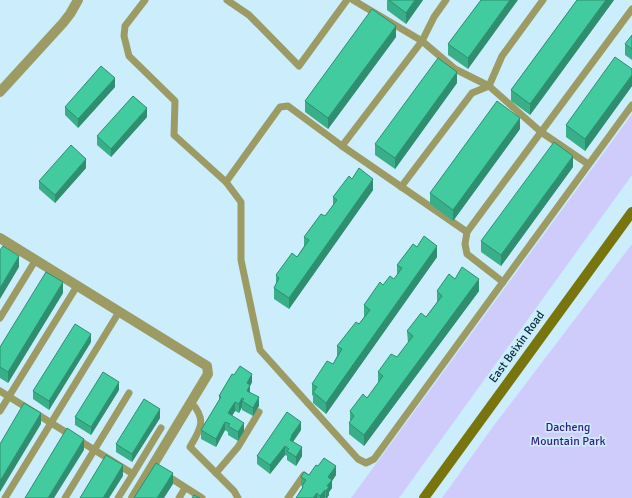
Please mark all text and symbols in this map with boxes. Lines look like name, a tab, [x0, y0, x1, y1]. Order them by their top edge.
street label: East Beixin Road	[486, 308, 548, 386]
park label: Dacheng Mountain Park	[531, 420, 605, 449]

